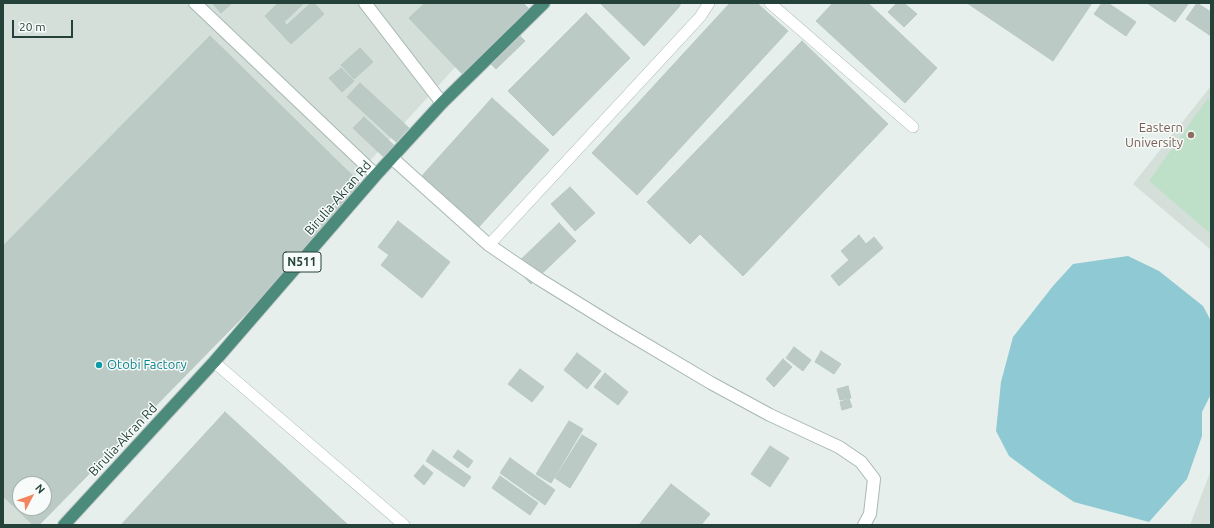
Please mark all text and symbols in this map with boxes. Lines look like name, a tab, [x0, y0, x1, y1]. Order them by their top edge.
scale bar	[14, 12, 75, 38]
text: 20 m	[19, 20, 46, 33]
place label: Eastern University	[1125, 120, 1183, 151]
marker: Eastern University	[1186, 130, 1196, 140]
street label: Birulia-Akran Rd	[301, 158, 375, 238]
road number: N511	[283, 252, 321, 272]
place label: Otobi Factory	[107, 357, 187, 373]
marker: Otobi Factory	[94, 360, 104, 370]
street label: Birulia-Akran Rd	[85, 401, 161, 479]
north arrow	[12, 476, 52, 516]
text: N	[33, 482, 48, 496]

